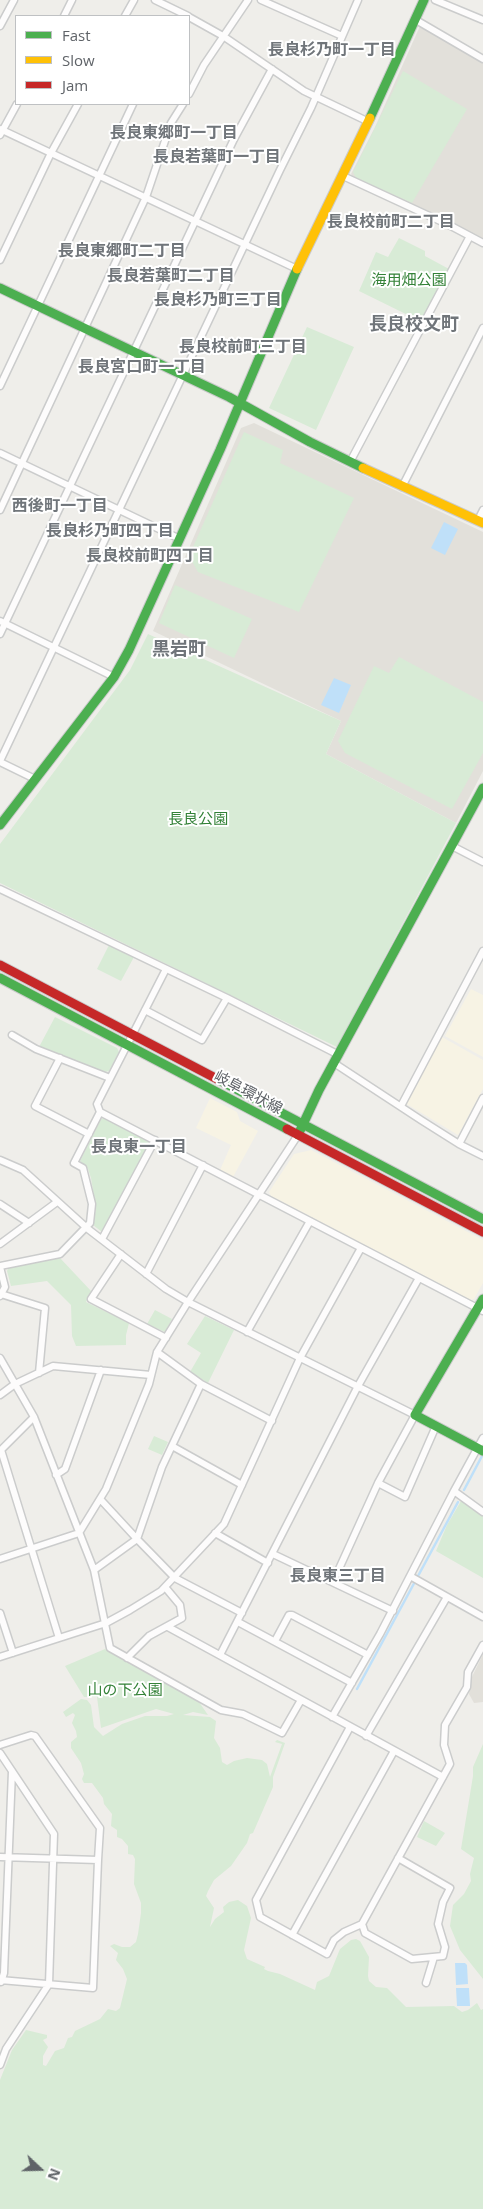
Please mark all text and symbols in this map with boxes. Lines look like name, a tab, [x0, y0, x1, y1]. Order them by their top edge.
legend	[15, 15, 190, 105]
text: Fast	[62, 25, 91, 45]
district label: 長良杉乃町一丁目	[268, 40, 396, 60]
text: Slow	[62, 50, 95, 70]
text: Jam	[62, 75, 88, 95]
district label: 長良東郷町一丁目	[110, 123, 238, 143]
district label: 長良若葉町一丁目	[153, 147, 281, 167]
district label: 長良校前町二丁目	[327, 212, 455, 232]
district label: 長良東郷町二丁目	[58, 241, 186, 261]
district label: 長良若葉町二丁目	[107, 266, 235, 286]
park label: 海用畑公園	[372, 272, 446, 290]
district label: 長良杉乃町三丁目	[154, 290, 282, 310]
district label: 長良校文町	[369, 314, 459, 336]
district label: 長良校前町三丁目	[179, 337, 307, 357]
district label: 長良宮口町一丁目	[78, 357, 206, 377]
district label: 西後町一丁目	[12, 496, 108, 516]
district label: 長良杉乃町四丁目	[46, 521, 174, 541]
district label: 長良校前町四丁目	[86, 546, 214, 566]
district label: 黒岩町	[152, 639, 206, 661]
park label: 長良公園	[168, 811, 228, 829]
street label: 岐阜環状線	[211, 1067, 285, 1119]
district label: 長良東一丁目	[91, 1137, 187, 1157]
district label: 長良東三丁目	[290, 1566, 386, 1586]
park label: 山の下公園	[88, 1682, 162, 1700]
north arrow	[15, 2144, 65, 2194]
text: N	[44, 2166, 65, 2183]

